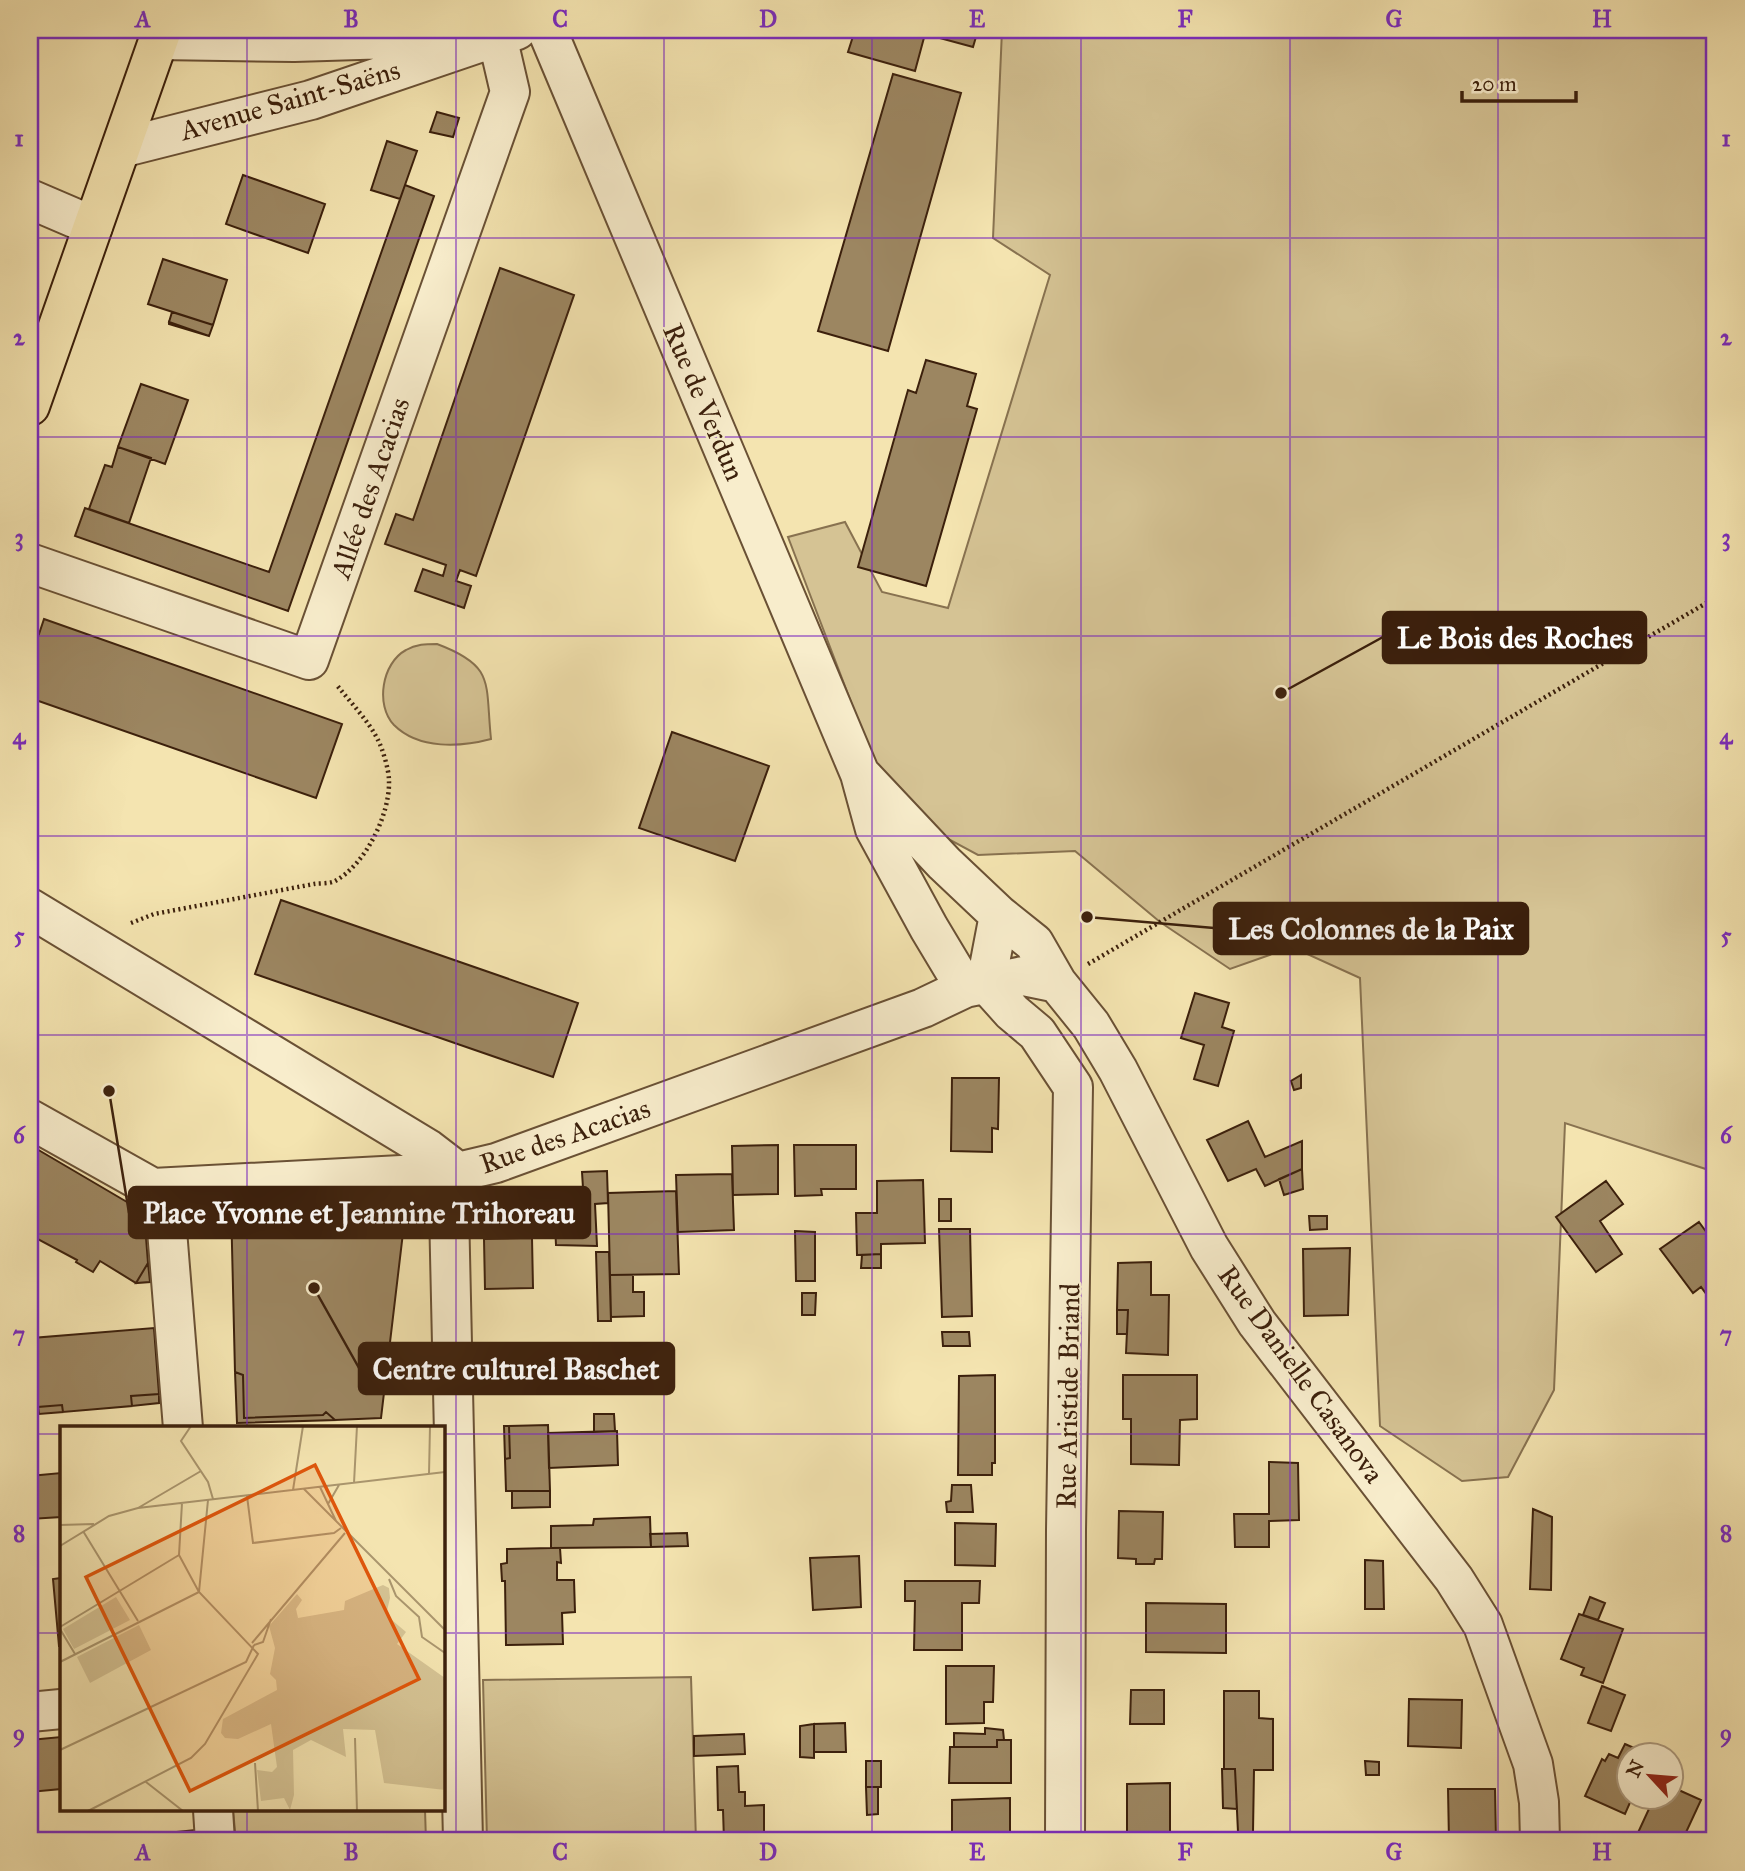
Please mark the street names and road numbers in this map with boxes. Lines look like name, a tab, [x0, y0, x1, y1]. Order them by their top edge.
street label: Avenue Saint-Saëns	[175, 52, 404, 148]
street label: Rue de Verdun	[655, 318, 753, 486]
street label: Allée des Acacias	[322, 393, 417, 584]
street label: Rue des Acacias	[475, 1090, 655, 1182]
street label: Rue Danielle Casanova	[1210, 1258, 1392, 1490]
street label: Rue Aristide Briand	[1049, 1283, 1087, 1509]

